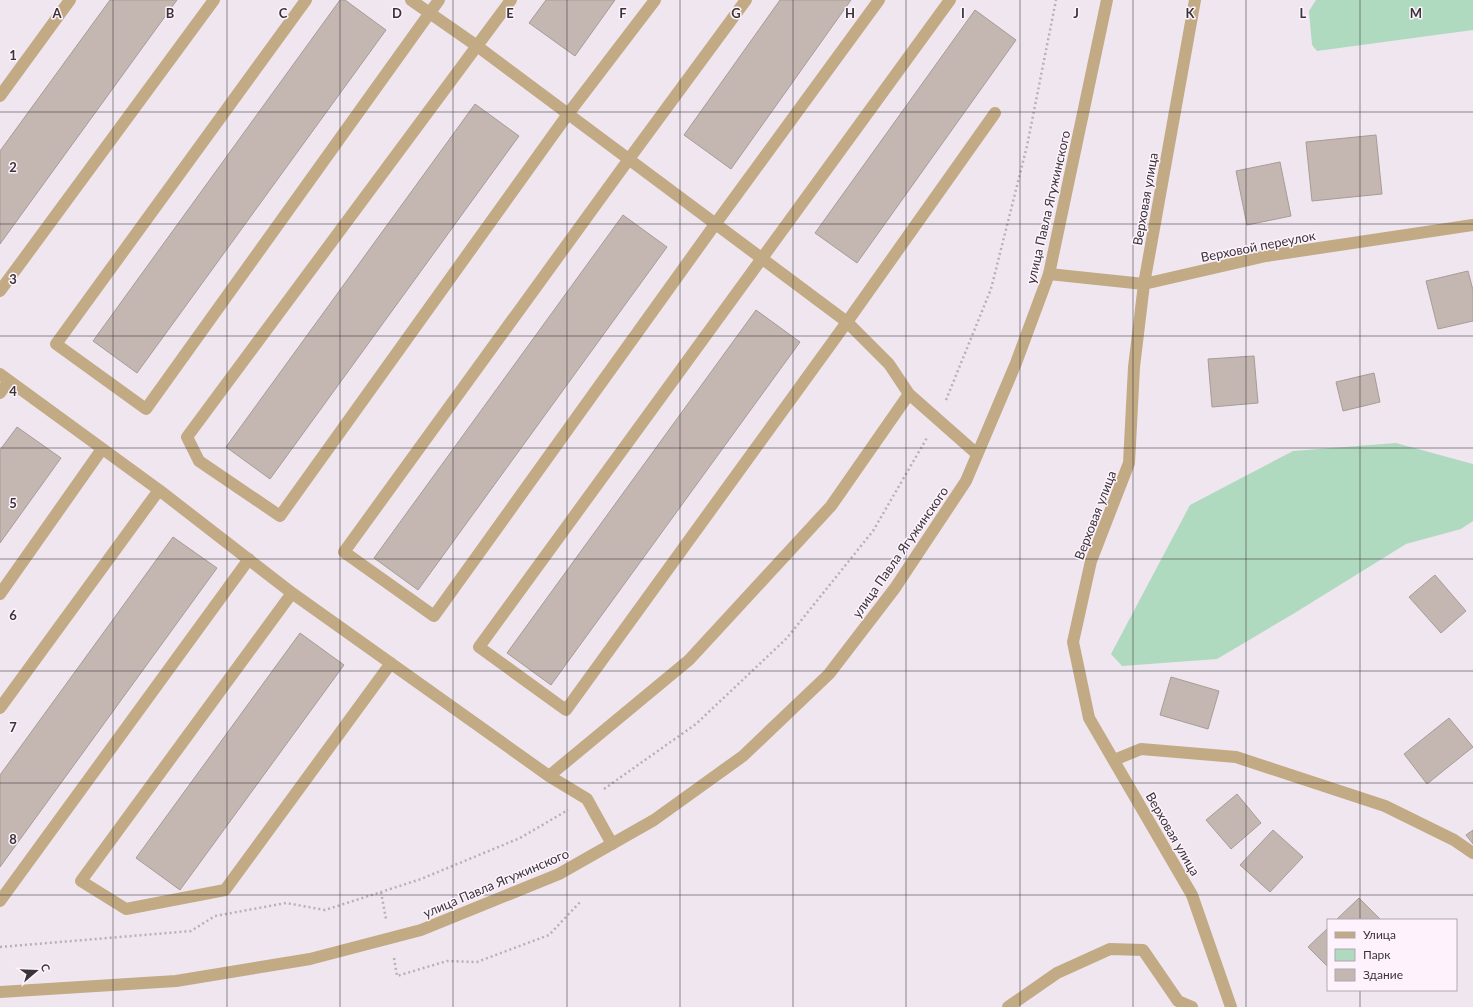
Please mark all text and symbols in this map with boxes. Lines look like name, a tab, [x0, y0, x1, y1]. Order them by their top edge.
text: A	[51, 5, 62, 21]
text: B	[166, 5, 175, 21]
text: C	[279, 5, 288, 21]
text: D	[392, 5, 402, 21]
text: E	[506, 5, 514, 21]
text: F	[619, 5, 627, 21]
text: G	[731, 5, 741, 21]
text: H	[845, 5, 855, 21]
text: I	[961, 5, 965, 21]
text: J	[1073, 5, 1079, 21]
text: K	[1186, 5, 1196, 21]
text: L	[1300, 5, 1307, 21]
text: M	[1410, 5, 1422, 21]
text: 1	[9, 47, 17, 63]
street label: улица Павла Ягужинского	[1023, 129, 1073, 285]
street label: Верховая улица	[1129, 151, 1161, 247]
text: 2	[9, 159, 17, 175]
street label: Верховой переулок	[1199, 227, 1317, 265]
text: 3	[9, 271, 17, 287]
text: 4	[9, 383, 17, 399]
street label: Верховая улица	[1071, 468, 1119, 562]
street label: улица Павла Ягужинского	[849, 483, 951, 621]
text: 5	[9, 495, 17, 511]
text: 6	[9, 607, 17, 623]
text: 7	[9, 719, 17, 735]
street label: Верховая улица	[1143, 789, 1203, 879]
text: 8	[9, 831, 17, 847]
street label: улица Павла Ягужинского	[421, 845, 571, 921]
legend	[1327, 919, 1457, 991]
text: Улица	[1363, 927, 1396, 942]
text: Парк	[1363, 947, 1391, 962]
north arrow	[16, 951, 56, 991]
text: С	[39, 962, 53, 974]
text: Здание	[1363, 967, 1403, 982]

